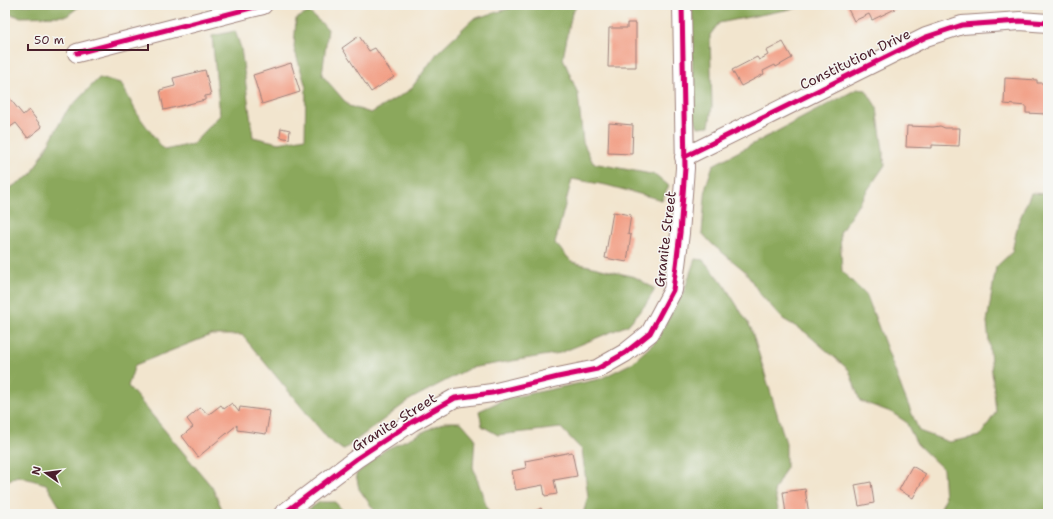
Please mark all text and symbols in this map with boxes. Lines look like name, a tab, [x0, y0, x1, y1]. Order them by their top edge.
street label: Constitution Drive	[797, 24, 913, 94]
scale bar	[28, 26, 148, 52]
text: 50 m	[34, 32, 64, 48]
street label: Granite Street	[650, 190, 680, 288]
street label: Granite Street	[348, 389, 440, 455]
north arrow	[26, 453, 66, 493]
text: N	[28, 464, 45, 477]

